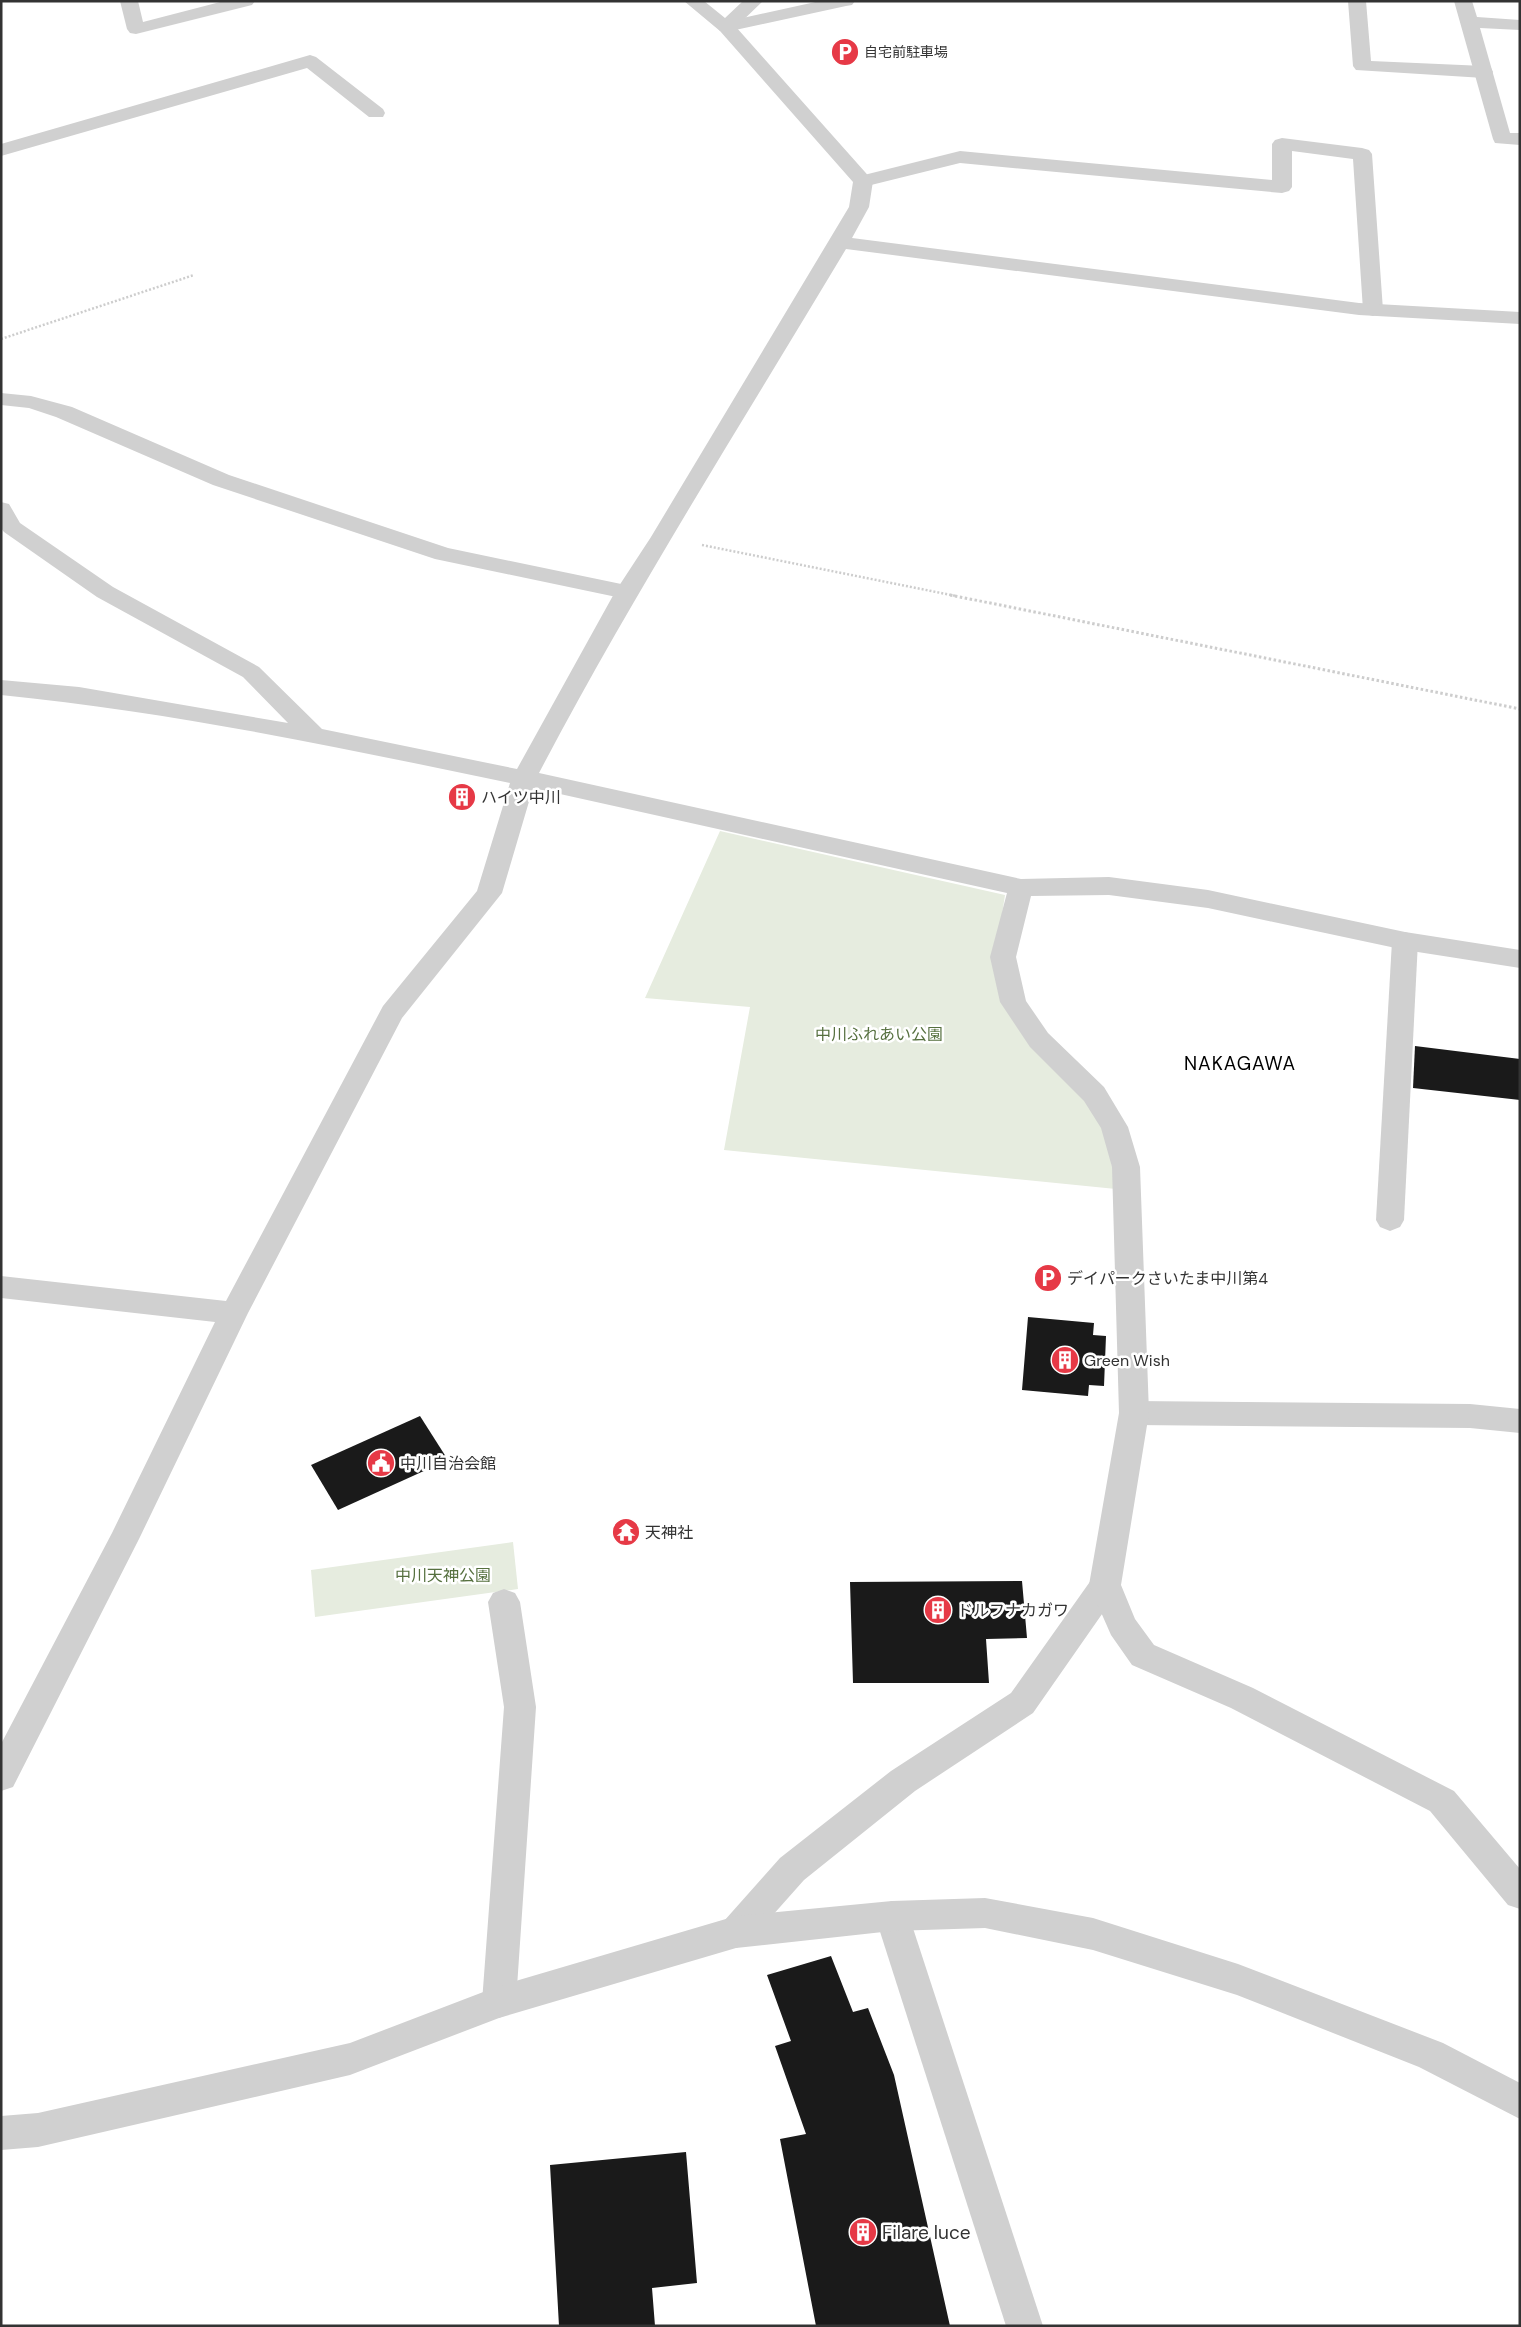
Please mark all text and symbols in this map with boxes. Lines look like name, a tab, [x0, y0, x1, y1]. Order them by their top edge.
parking icon: 自宅前駐車場	[830, 37, 860, 67]
place label: 自宅前駐車場	[864, 43, 948, 61]
building icon: ハイツ中川	[447, 782, 477, 812]
place label: ハイツ中川	[481, 787, 561, 808]
park label: 中川ふれあい公園	[815, 1024, 943, 1045]
district label: NAKAGAWA	[1184, 1051, 1296, 1076]
parking icon: デイパークさいたま中川第4	[1033, 1263, 1063, 1293]
place label: デイパークさいたま中川第4	[1067, 1268, 1268, 1289]
building icon: Green Wish	[1050, 1345, 1080, 1375]
place label: Green Wish	[1084, 1350, 1170, 1371]
public building icon: 中川自治会館	[366, 1448, 396, 1478]
place label: 中川自治会館	[400, 1453, 496, 1474]
temple icon: 天神社	[611, 1517, 641, 1547]
place label: 天神社	[645, 1522, 693, 1543]
park label: 中川天神公園	[395, 1565, 491, 1586]
building icon: ドルフナカガワ	[923, 1595, 953, 1625]
place label: ドルフナカガワ	[957, 1600, 1069, 1621]
building icon: Filare luce	[848, 2217, 878, 2247]
place label: Filare luce	[882, 2220, 971, 2245]

